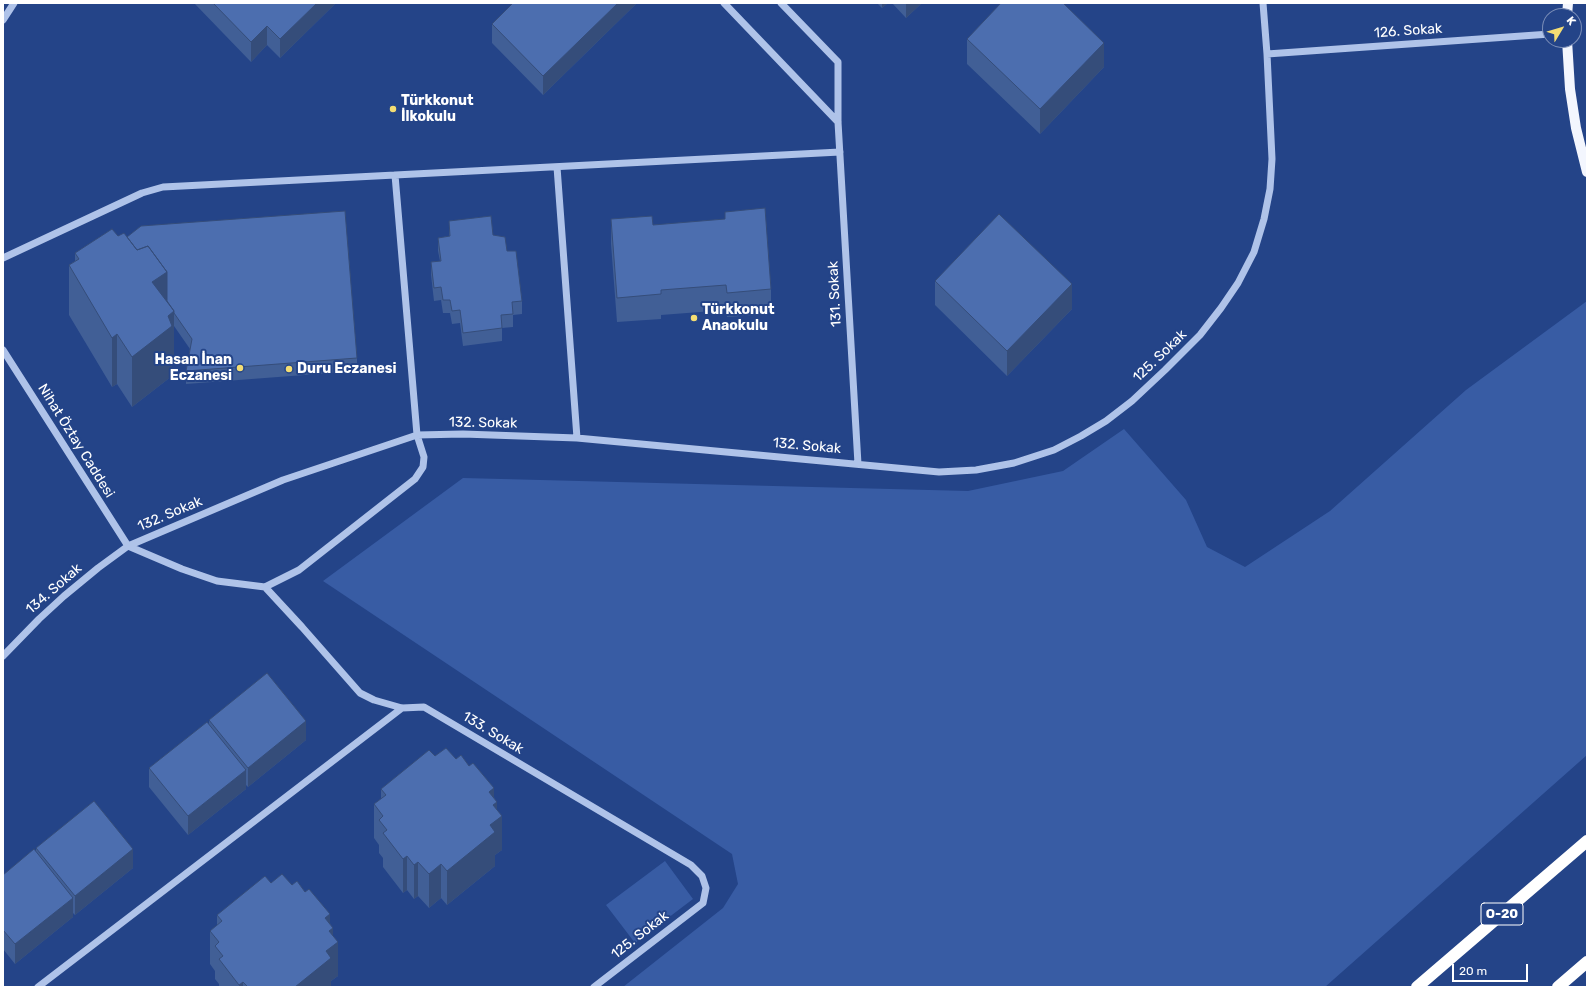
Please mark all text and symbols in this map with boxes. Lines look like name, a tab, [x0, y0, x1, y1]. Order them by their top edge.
north arrow	[1542, 8, 1582, 48]
text: K	[1564, 14, 1578, 28]
street label: 126. Sokak	[1373, 20, 1443, 42]
place label: Türkkonut İlkokulu	[401, 93, 474, 126]
marker: Türkkonut İlkokulu	[388, 104, 398, 114]
street label: 131. Sokak	[825, 261, 845, 327]
place label: Türkkonut Anaokulu	[702, 302, 775, 334]
marker: Türkkonut Anaokulu	[689, 313, 699, 323]
street label: 125. Sokak	[1130, 326, 1190, 386]
place label: Hasan İnan Eczanesi	[155, 352, 232, 384]
place label: Duru Eczanesi	[297, 361, 397, 377]
marker: Hasan İnan Eczanesi	[235, 363, 245, 373]
marker: Duru Eczanesi	[284, 364, 294, 374]
street label: Nihat Öztay Caddesi	[34, 381, 118, 501]
street label: 132. Sokak	[449, 414, 517, 432]
street label: 132. Sokak	[772, 435, 842, 457]
street label: 132. Sokak	[135, 493, 205, 535]
street label: 134. Sokak	[23, 560, 85, 618]
street label: 133. Sokak	[459, 708, 527, 758]
road number: O-20	[1481, 903, 1523, 925]
street label: 125. Sokak	[608, 907, 672, 963]
scale bar	[1454, 956, 1530, 982]
text: 20 m	[1459, 964, 1487, 978]

